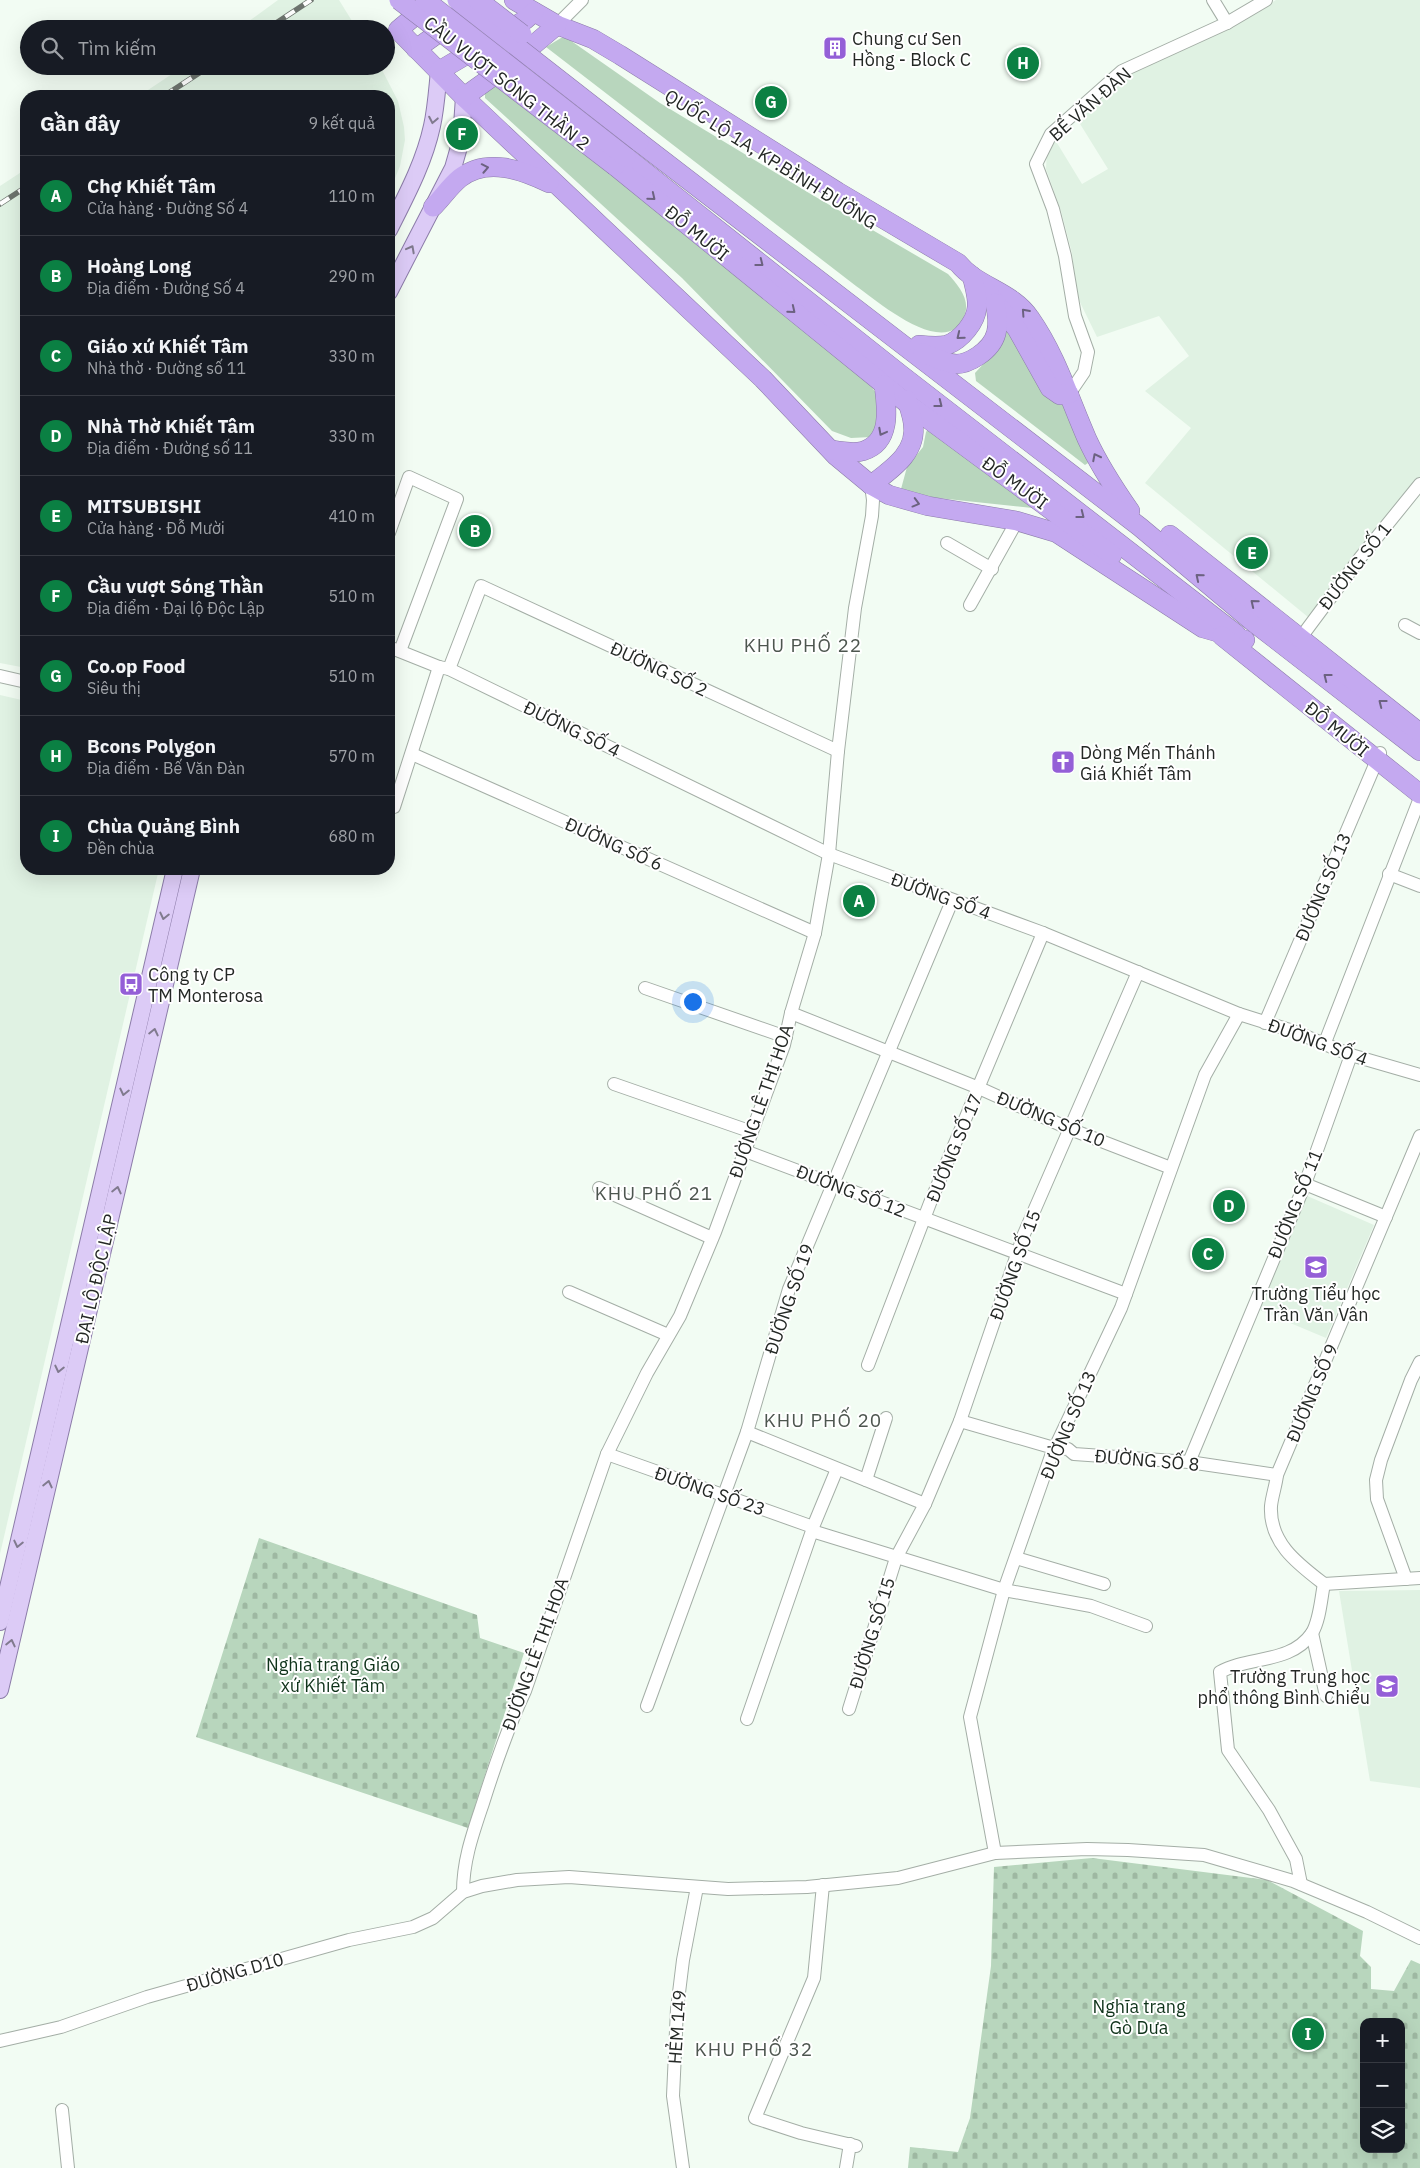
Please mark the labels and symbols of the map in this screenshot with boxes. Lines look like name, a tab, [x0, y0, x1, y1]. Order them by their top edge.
street label: CẦU VƯỢT SÓNG THẦN 2	[419, 9, 596, 155]
place label: Chung cư Sen Hồng - Block C	[852, 27, 971, 71]
building icon: Chung cư Sen Hồng - Block C	[822, 35, 848, 61]
pin: H	[1007, 44, 1039, 82]
street label: BẾ VĂN ĐÀN	[1042, 60, 1136, 146]
pin: G	[755, 83, 787, 121]
street label: QUỐC LỘ 1A, KP.BÌNH ĐƯỜNG	[661, 84, 881, 234]
one-way arrow	[429, 115, 439, 124]
pin: F	[446, 115, 478, 153]
one-way arrow	[480, 164, 489, 174]
one-way arrow	[647, 191, 656, 200]
street label: ĐỖ MƯỜI	[660, 199, 735, 266]
one-way arrow	[405, 245, 415, 254]
one-way arrow	[754, 258, 763, 266]
one-way arrow	[787, 305, 796, 314]
one-way arrow	[1022, 308, 1031, 317]
one-way arrow	[957, 330, 966, 338]
one-way arrow	[933, 399, 942, 407]
one-way arrow	[878, 427, 888, 436]
street label: ĐỖ MƯỜI	[978, 450, 1054, 515]
one-way arrow	[1092, 453, 1102, 462]
one-way arrow	[911, 497, 919, 507]
one-way arrow	[1075, 509, 1084, 517]
pin: B	[459, 512, 491, 550]
street label: ĐƯỜNG SỐ 1	[1311, 516, 1396, 614]
pin: E	[1236, 534, 1268, 572]
one-way arrow	[1196, 573, 1205, 582]
one-way arrow	[1251, 600, 1260, 608]
district label: KHU PHỐ 22	[744, 631, 862, 657]
street label: ĐƯỜNG SỐ 2	[607, 634, 713, 702]
one-way arrow	[1323, 674, 1332, 683]
street label: ĐƯỜNG SỐ 4	[520, 693, 626, 762]
street label: ĐỖ MƯỜI	[1300, 695, 1375, 762]
one-way arrow	[1379, 700, 1388, 708]
place label: Dòng Mến Thánh Giá Khiết Tâm	[1080, 741, 1216, 785]
church icon: Dòng Mến Thánh Giá Khiết Tâm	[1050, 749, 1076, 775]
street label: ĐƯỜNG SỐ 6	[561, 809, 668, 876]
street label: ĐƯỜNG SỐ 13	[1287, 828, 1356, 945]
street label: ĐƯỜNG SỐ 4	[888, 864, 995, 925]
pin: A	[843, 882, 875, 920]
one-way arrow	[159, 912, 170, 921]
place label: Công ty CP TM Monterosa	[148, 963, 264, 1007]
bus stop icon: Công ty CP TM Monterosa	[118, 971, 144, 997]
your location	[680, 989, 706, 1015]
street label: ĐƯỜNG SỐ 4	[1265, 1010, 1372, 1071]
street label: ĐƯỜNG LÊ THỊ HOA	[723, 1020, 798, 1181]
one-way arrow	[148, 1027, 159, 1036]
street label: ĐƯỜNG SỐ 10	[993, 1083, 1110, 1152]
one-way arrow	[119, 1087, 130, 1096]
street label: ĐƯỜNG SỐ 17	[918, 1089, 987, 1206]
street label: ĐƯỜNG SỐ 11	[1260, 1145, 1327, 1262]
street label: ĐƯỜNG SỐ 12	[793, 1157, 910, 1222]
district label: KHU PHỐ 21	[595, 1179, 713, 1205]
one-way arrow	[111, 1185, 122, 1194]
pin: D	[1213, 1187, 1245, 1225]
street label: ĐƯỜNG SỐ 15	[982, 1206, 1046, 1323]
street label: ĐẠI LỘ ĐỘC LẬP	[70, 1212, 122, 1346]
pin: C	[1192, 1235, 1224, 1273]
street label: ĐƯỜNG SỐ 19	[756, 1240, 819, 1357]
school or university icon: Trường Tiểu học Trần Văn Vân	[1303, 1254, 1329, 1280]
place label: Trường Tiểu học Trần Văn Vân	[1252, 1282, 1380, 1326]
street label: ĐƯỜNG SỐ 9	[1278, 1339, 1343, 1446]
one-way arrow	[54, 1365, 65, 1374]
street label: ĐƯỜNG SỐ 13	[1032, 1366, 1101, 1483]
district label: KHU PHỐ 20	[764, 1406, 882, 1432]
street label: ĐƯỜNG SỐ 8	[1094, 1441, 1200, 1476]
street label: ĐƯỜNG SỐ 23	[652, 1458, 769, 1521]
one-way arrow	[42, 1480, 53, 1489]
one-way arrow	[13, 1540, 24, 1549]
street label: ĐƯỜNG LÊ THỊ HOA	[496, 1573, 574, 1734]
street label: ĐƯỜNG SỐ 15	[841, 1573, 900, 1692]
one-way arrow	[5, 1638, 16, 1647]
park label: Nghĩa trang Giáo xứ Khiết Tâm	[266, 1653, 400, 1697]
place label: Trường Trung học phổ thông Bình Chiểu	[1197, 1665, 1370, 1709]
school or university icon: Trường Trung học phổ thông Bình Chiểu	[1374, 1673, 1400, 1699]
street label: ĐƯỜNG D10	[183, 1946, 286, 1997]
street label: HẺM 149	[663, 1989, 691, 2065]
park label: Nghĩa trang Gò Dưa	[1092, 1995, 1186, 2039]
pin: I	[1292, 2015, 1324, 2053]
district label: KHU PHỐ 32	[695, 2035, 813, 2061]

